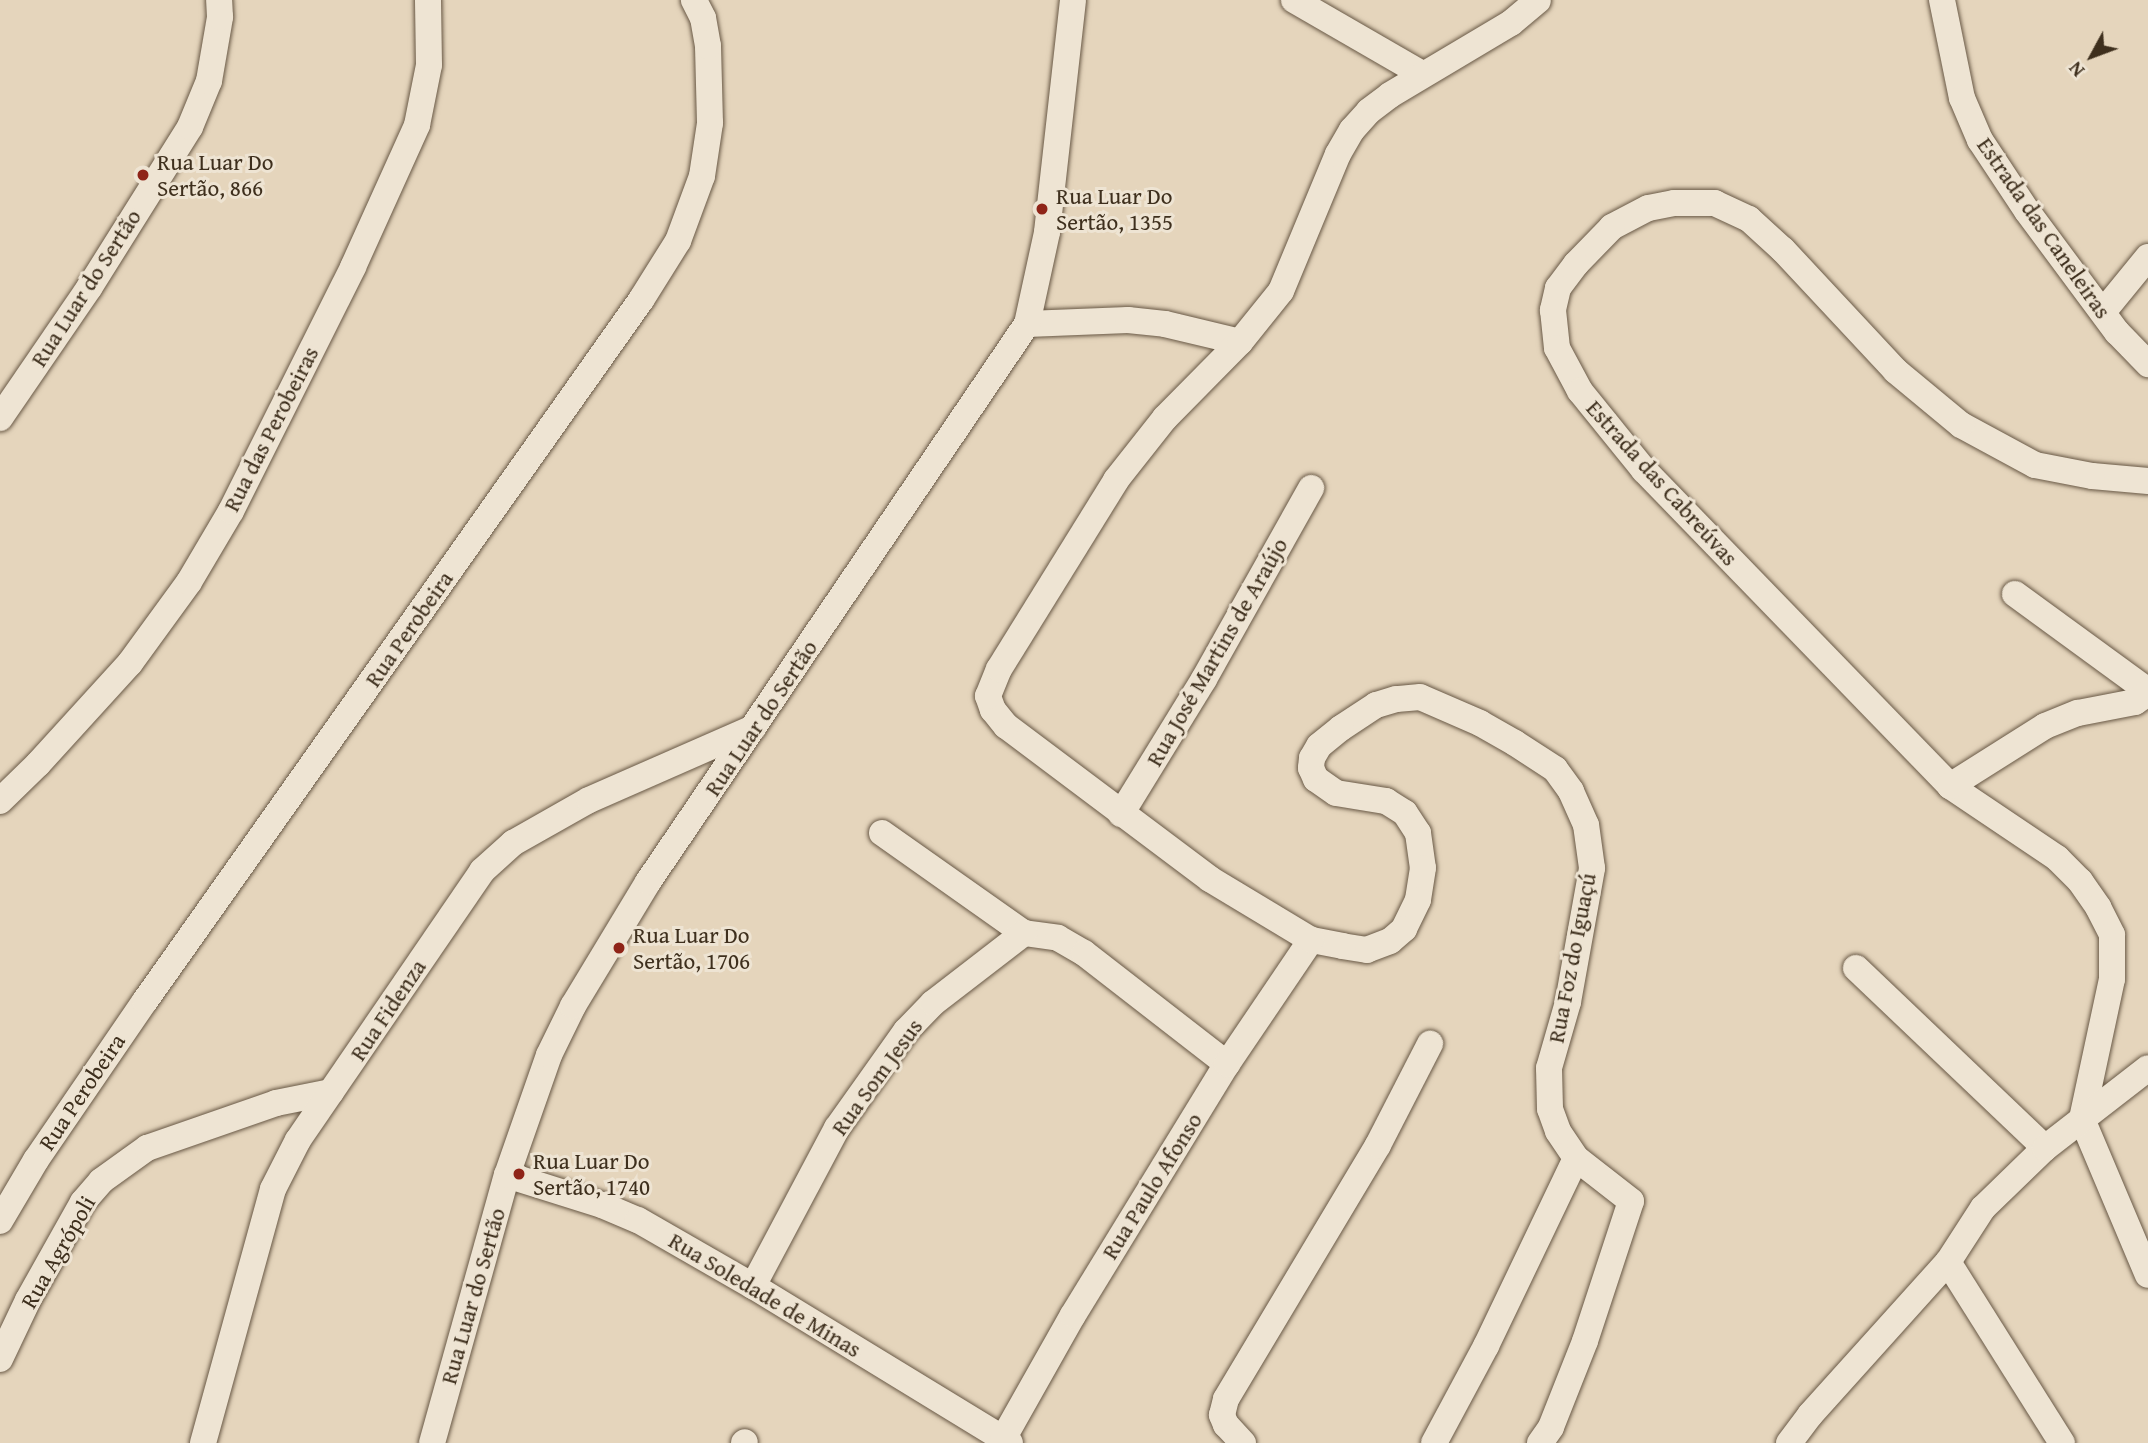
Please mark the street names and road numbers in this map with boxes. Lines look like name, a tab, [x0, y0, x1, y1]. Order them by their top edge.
street label: Estrada das Caneleiras	[1971, 132, 2117, 324]
street label: Rua Luar do Sertão	[25, 204, 147, 372]
street label: Rua das Perobeiras	[218, 342, 324, 516]
street label: Estrada das Cabreúvas	[1580, 395, 1744, 571]
street label: Rua José Martins de Araújo	[1140, 533, 1294, 771]
street label: Rua Perobeira	[359, 566, 459, 692]
street label: Rua Luar do Sertão	[699, 635, 823, 801]
street label: Rua Foz do Iguaçú	[1542, 871, 1602, 1045]
street label: Rua Fidenza	[344, 954, 432, 1066]
street label: Rua Som Jesus	[826, 1013, 928, 1141]
street label: Rua Perobeira	[33, 1028, 131, 1156]
street label: Rua Paulo Afonso	[1096, 1108, 1208, 1264]
street label: Rua Agrópoli	[15, 1191, 101, 1313]
street label: Rua Luar do Sertão	[435, 1205, 511, 1387]
street label: Rua Soledade de Minas	[664, 1227, 866, 1363]

